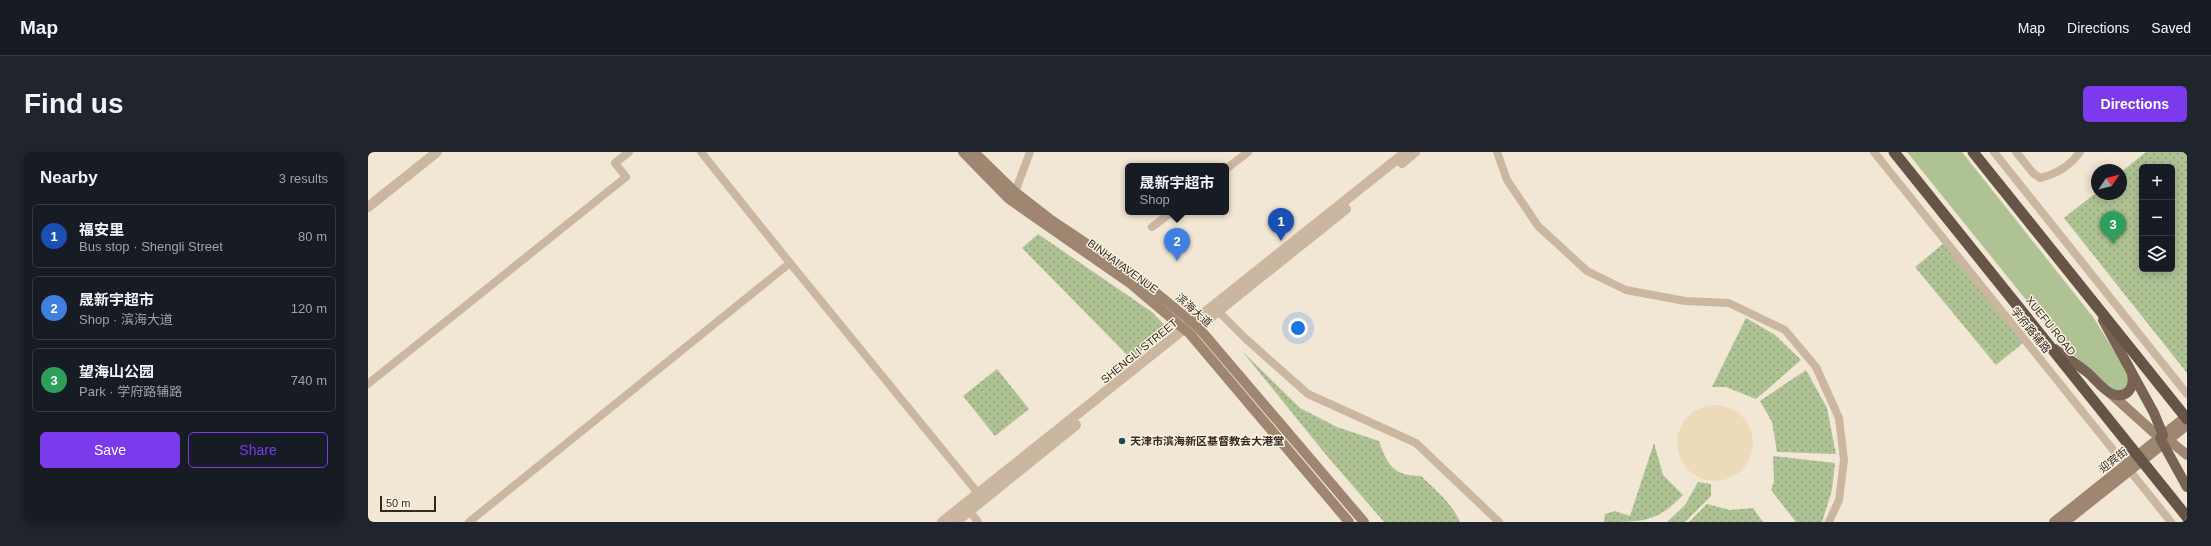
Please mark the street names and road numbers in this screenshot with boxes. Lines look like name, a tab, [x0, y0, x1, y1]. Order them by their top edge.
street label: BINHAI AVENUE	[1086, 237, 1160, 295]
street label: 滨海大道	[1174, 291, 1214, 329]
street label: XUEFU ROAD	[2024, 294, 2078, 358]
street label: 学府路辅路	[2009, 305, 2053, 355]
street label: SHENGLI STREET	[1098, 316, 1180, 385]
street label: 迎宾街	[2096, 445, 2130, 475]

